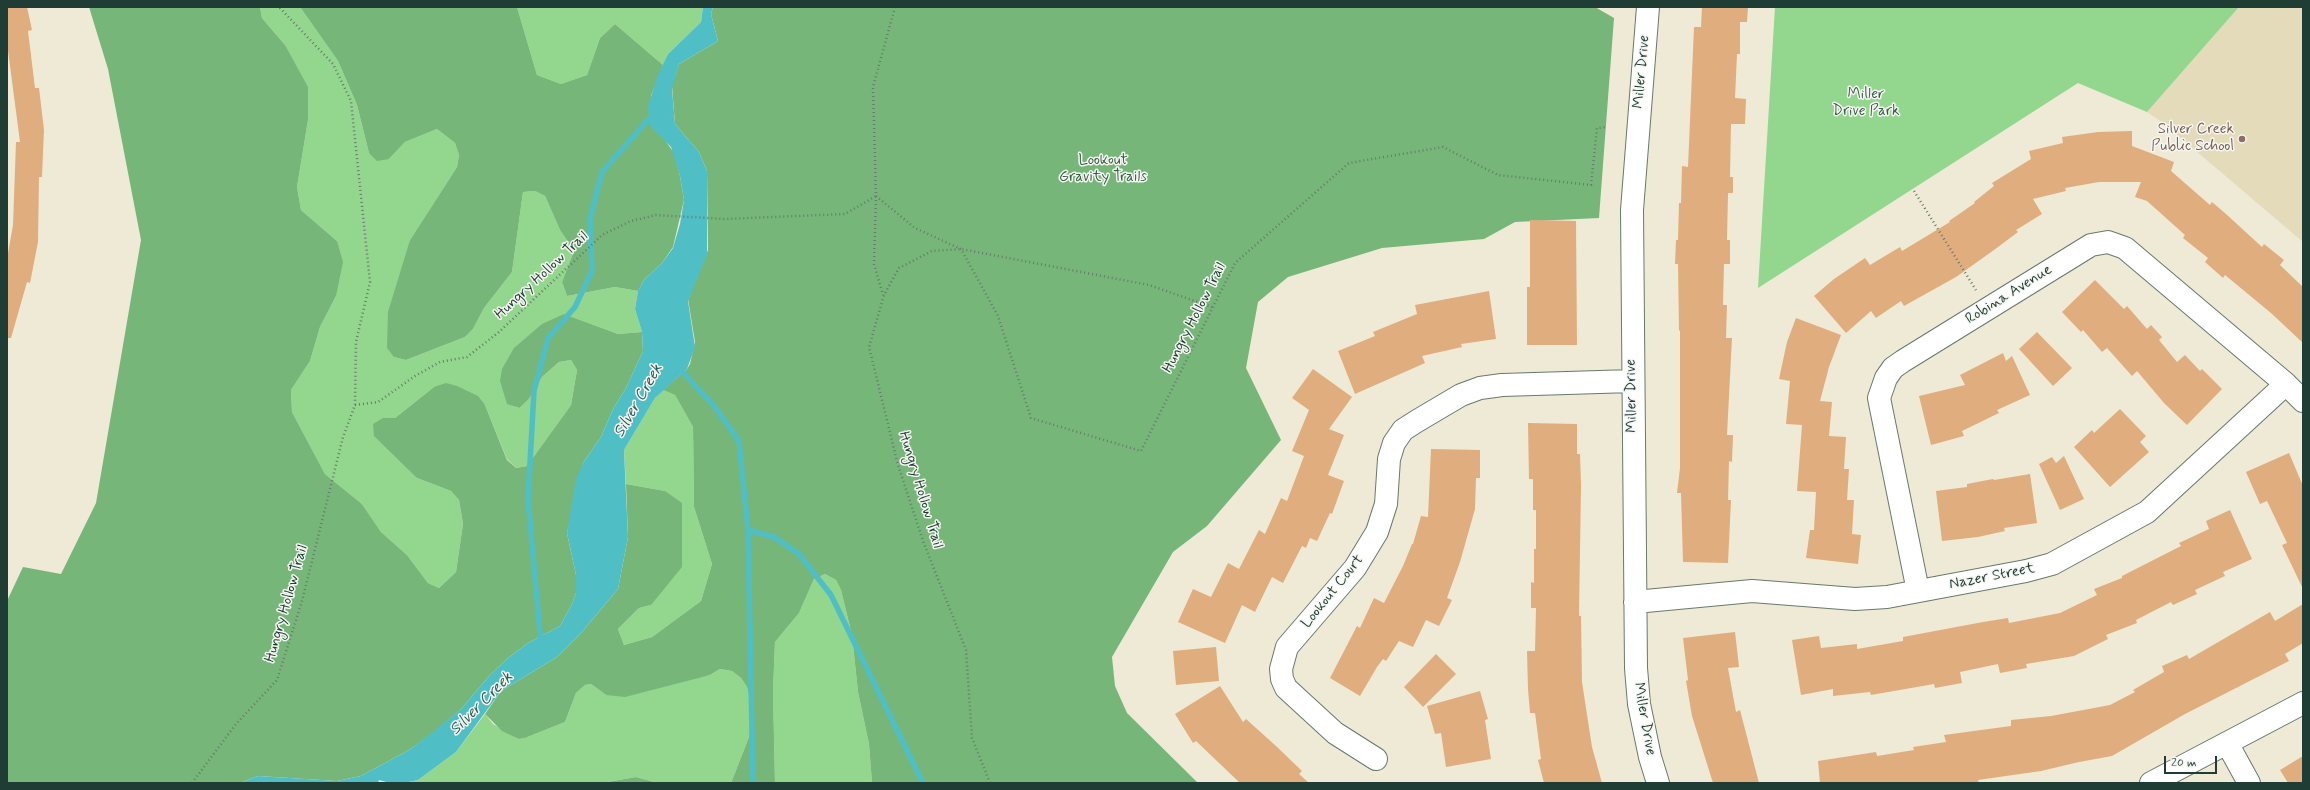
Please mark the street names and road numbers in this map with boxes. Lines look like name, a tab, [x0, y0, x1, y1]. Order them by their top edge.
street label: Miller Drive	[1630, 34, 1654, 110]
street label: Hungry Hollow Trail	[492, 228, 592, 324]
street label: Hungry Hollow Trail	[1159, 260, 1231, 376]
street label: Robina Avenue	[1962, 261, 2056, 329]
street label: Miller Drive	[1622, 359, 1642, 433]
street label: Hungry Hollow Trail	[894, 429, 946, 551]
street label: Hungry Hollow Trail	[262, 543, 312, 665]
street label: Lookout Court	[1298, 552, 1368, 632]
street label: Nazer Street	[1948, 560, 2036, 594]
street label: Miller Drive	[1629, 681, 1659, 757]

